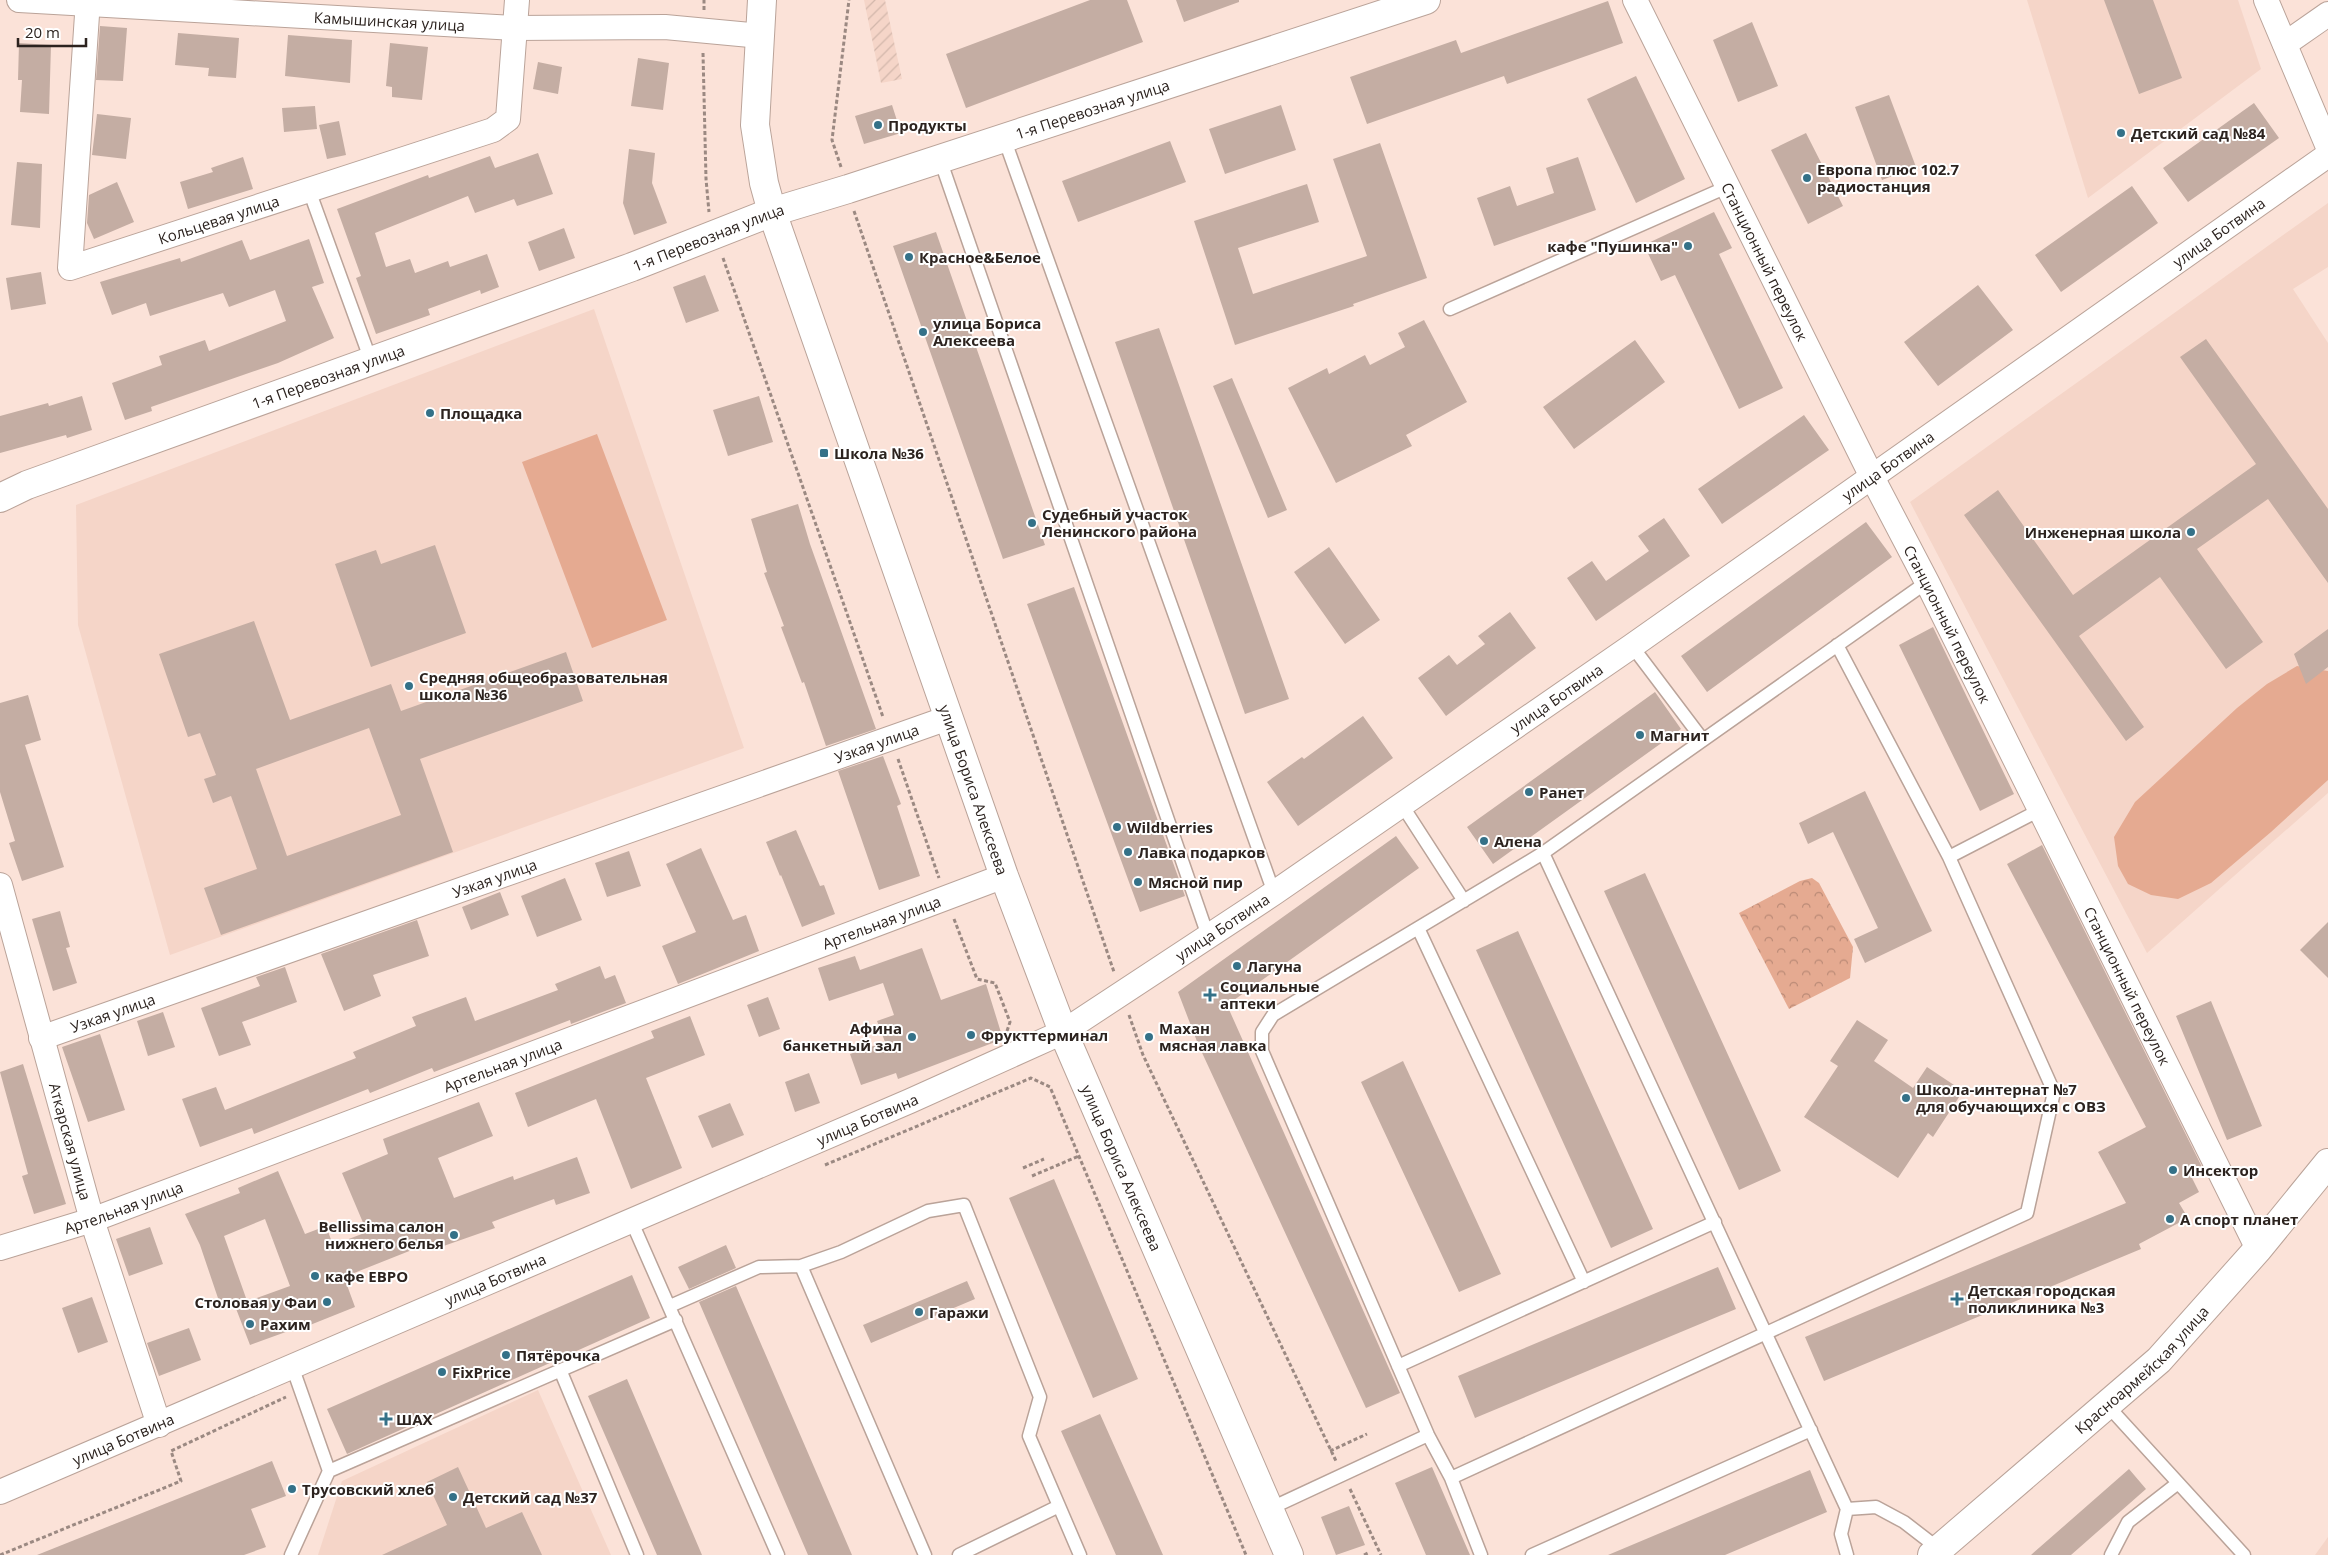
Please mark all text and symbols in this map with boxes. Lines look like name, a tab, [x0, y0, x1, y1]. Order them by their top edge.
street label: Камышинская улица	[313, 7, 466, 35]
scale bar	[18, 15, 85, 47]
text: 20 m	[25, 22, 60, 42]
street label: 1-я Перевозная улица	[1013, 75, 1172, 144]
place label: Продукты	[888, 115, 967, 135]
marker: Продукты	[872, 119, 884, 131]
place label: Детский сад №84	[2131, 123, 2266, 143]
marker: Детский сад №84	[2115, 127, 2127, 139]
place label: Европа плюс 102.7 радиостанция	[1817, 159, 1960, 196]
marker: Европа плюс 102.7 радиостанция	[1801, 172, 1813, 184]
street label: Станционный переулок	[1717, 179, 1813, 344]
street label: Кольцевая улица	[156, 190, 282, 249]
street label: улица Ботвина	[2169, 193, 2269, 272]
street label: 1-я Перевозная улица	[630, 199, 786, 276]
place label: кафе "Пушинка"	[1547, 236, 1678, 256]
marker: кафе "Пушинка"	[1682, 240, 1694, 252]
place label: Красное&Белое	[919, 247, 1041, 267]
marker: Красное&Белое	[903, 251, 915, 263]
place label: улица Бориса Алексеева	[933, 313, 1041, 350]
marker: улица Бориса Алексеева	[917, 326, 929, 338]
street label: 1-я Перевозная улица	[249, 340, 407, 413]
place label: Площадка	[440, 403, 522, 423]
marker: Площадка	[424, 407, 436, 419]
street label: улица Ботвина	[1838, 426, 1938, 505]
place label: Школа №36	[834, 443, 924, 463]
marker: Школа №36	[818, 447, 830, 459]
place label: Судебный участок Ленинского района	[1042, 504, 1197, 541]
marker: Судебный участок Ленинского района	[1026, 517, 1038, 529]
place label: Инженерная школа	[2025, 522, 2181, 542]
marker: Инженерная школа	[2185, 526, 2197, 538]
street label: Станционный переулок	[1899, 542, 1996, 707]
street label: улица Ботвина	[1506, 659, 1607, 737]
place label: Средняя общеобразовательная школа №36	[419, 667, 668, 704]
marker: Средняя общеобразовательная школа №36	[403, 680, 415, 692]
street label: улица Бориса Алексеева	[935, 702, 1013, 878]
street label: Узкая улица	[832, 719, 921, 767]
place label: Магнит	[1650, 725, 1709, 745]
marker: Магнит	[1634, 729, 1646, 741]
place label: Ранет	[1539, 782, 1585, 802]
marker: Ранет	[1523, 786, 1535, 798]
place label: Wildberries	[1127, 817, 1213, 837]
marker: Wildberries	[1111, 821, 1123, 833]
place label: Алена	[1494, 831, 1542, 851]
marker: Алена	[1478, 835, 1490, 847]
place label: Лавка подарков	[1138, 842, 1266, 862]
marker: Лавка подарков	[1122, 846, 1134, 858]
street label: Узкая улица	[450, 854, 540, 902]
place label: Мясной пир	[1148, 872, 1243, 892]
marker: Мясной пир	[1132, 876, 1144, 888]
street label: улица Ботвина	[1171, 889, 1273, 965]
street label: Артельная улица	[819, 891, 944, 954]
street label: Станционный переулок	[2080, 903, 2175, 1069]
place label: Лагуна	[1247, 956, 1302, 976]
marker: Лагуна	[1231, 960, 1243, 972]
place label: Социальные аптеки	[1220, 976, 1320, 1013]
street label: Узкая улица	[68, 989, 158, 1037]
marker: Социальные аптеки	[1204, 989, 1216, 1001]
place label: Афина банкетный зал	[783, 1018, 902, 1055]
place label: Махан мясная лавка	[1159, 1018, 1267, 1055]
place label: Фрукттерминал	[981, 1025, 1108, 1045]
marker: Фрукттерминал	[965, 1029, 977, 1041]
marker: Афина банкетный зал	[906, 1031, 918, 1043]
marker: Махан мясная лавка	[1143, 1031, 1155, 1043]
street label: Артельная улица	[441, 1034, 565, 1097]
place label: Школа-интернат №7 для обучающихся с ОВЗ	[1916, 1079, 2106, 1116]
street label: Аткарская улица	[45, 1081, 96, 1202]
street label: улица Бориса Алексеева	[1077, 1082, 1166, 1254]
street label: улица Ботвина	[813, 1089, 921, 1150]
marker: Школа-интернат №7 для обучающихся с ОВЗ	[1900, 1092, 1912, 1104]
place label: Инсектор	[2183, 1160, 2258, 1180]
marker: Инсектор	[2167, 1164, 2179, 1176]
street label: Артельная улица	[62, 1177, 186, 1238]
place label: А спорт планет	[2180, 1209, 2298, 1229]
marker: А спорт планет	[2164, 1213, 2176, 1225]
place label: Bellissima салон нижнего белья	[318, 1216, 444, 1253]
marker: Bellissima салон нижнего белья	[448, 1229, 460, 1241]
street label: улица Ботвина	[441, 1249, 549, 1310]
place label: кафе ЕВРО	[325, 1266, 408, 1286]
marker: кафе ЕВРО	[309, 1270, 321, 1282]
place label: Детская городская поликлиника №3	[1968, 1280, 2116, 1317]
place label: Столовая у Фаи	[194, 1292, 317, 1312]
marker: Детская городская поликлиника №3	[1950, 1292, 1964, 1306]
marker: Столовая у Фаи	[321, 1296, 333, 1308]
street label: Красноармейская улица	[2070, 1301, 2213, 1438]
place label: Гаражи	[929, 1302, 989, 1322]
marker: Гаражи	[913, 1306, 925, 1318]
place label: Рахим	[260, 1314, 311, 1334]
marker: Рахим	[244, 1318, 256, 1330]
place label: Пятёрочка	[516, 1345, 600, 1365]
marker: Пятёрочка	[500, 1349, 512, 1361]
place label: FixPrice	[452, 1362, 511, 1382]
marker: FixPrice	[436, 1366, 448, 1378]
street label: улица Ботвина	[69, 1408, 177, 1470]
place label: ШАХ	[396, 1409, 433, 1429]
marker: ШАХ	[380, 1413, 392, 1425]
place label: Трусовский хлеб	[302, 1479, 434, 1499]
marker: Трусовский хлеб	[286, 1483, 298, 1495]
place label: Детский сад №37	[463, 1487, 598, 1507]
marker: Детский сад №37	[447, 1491, 459, 1503]

